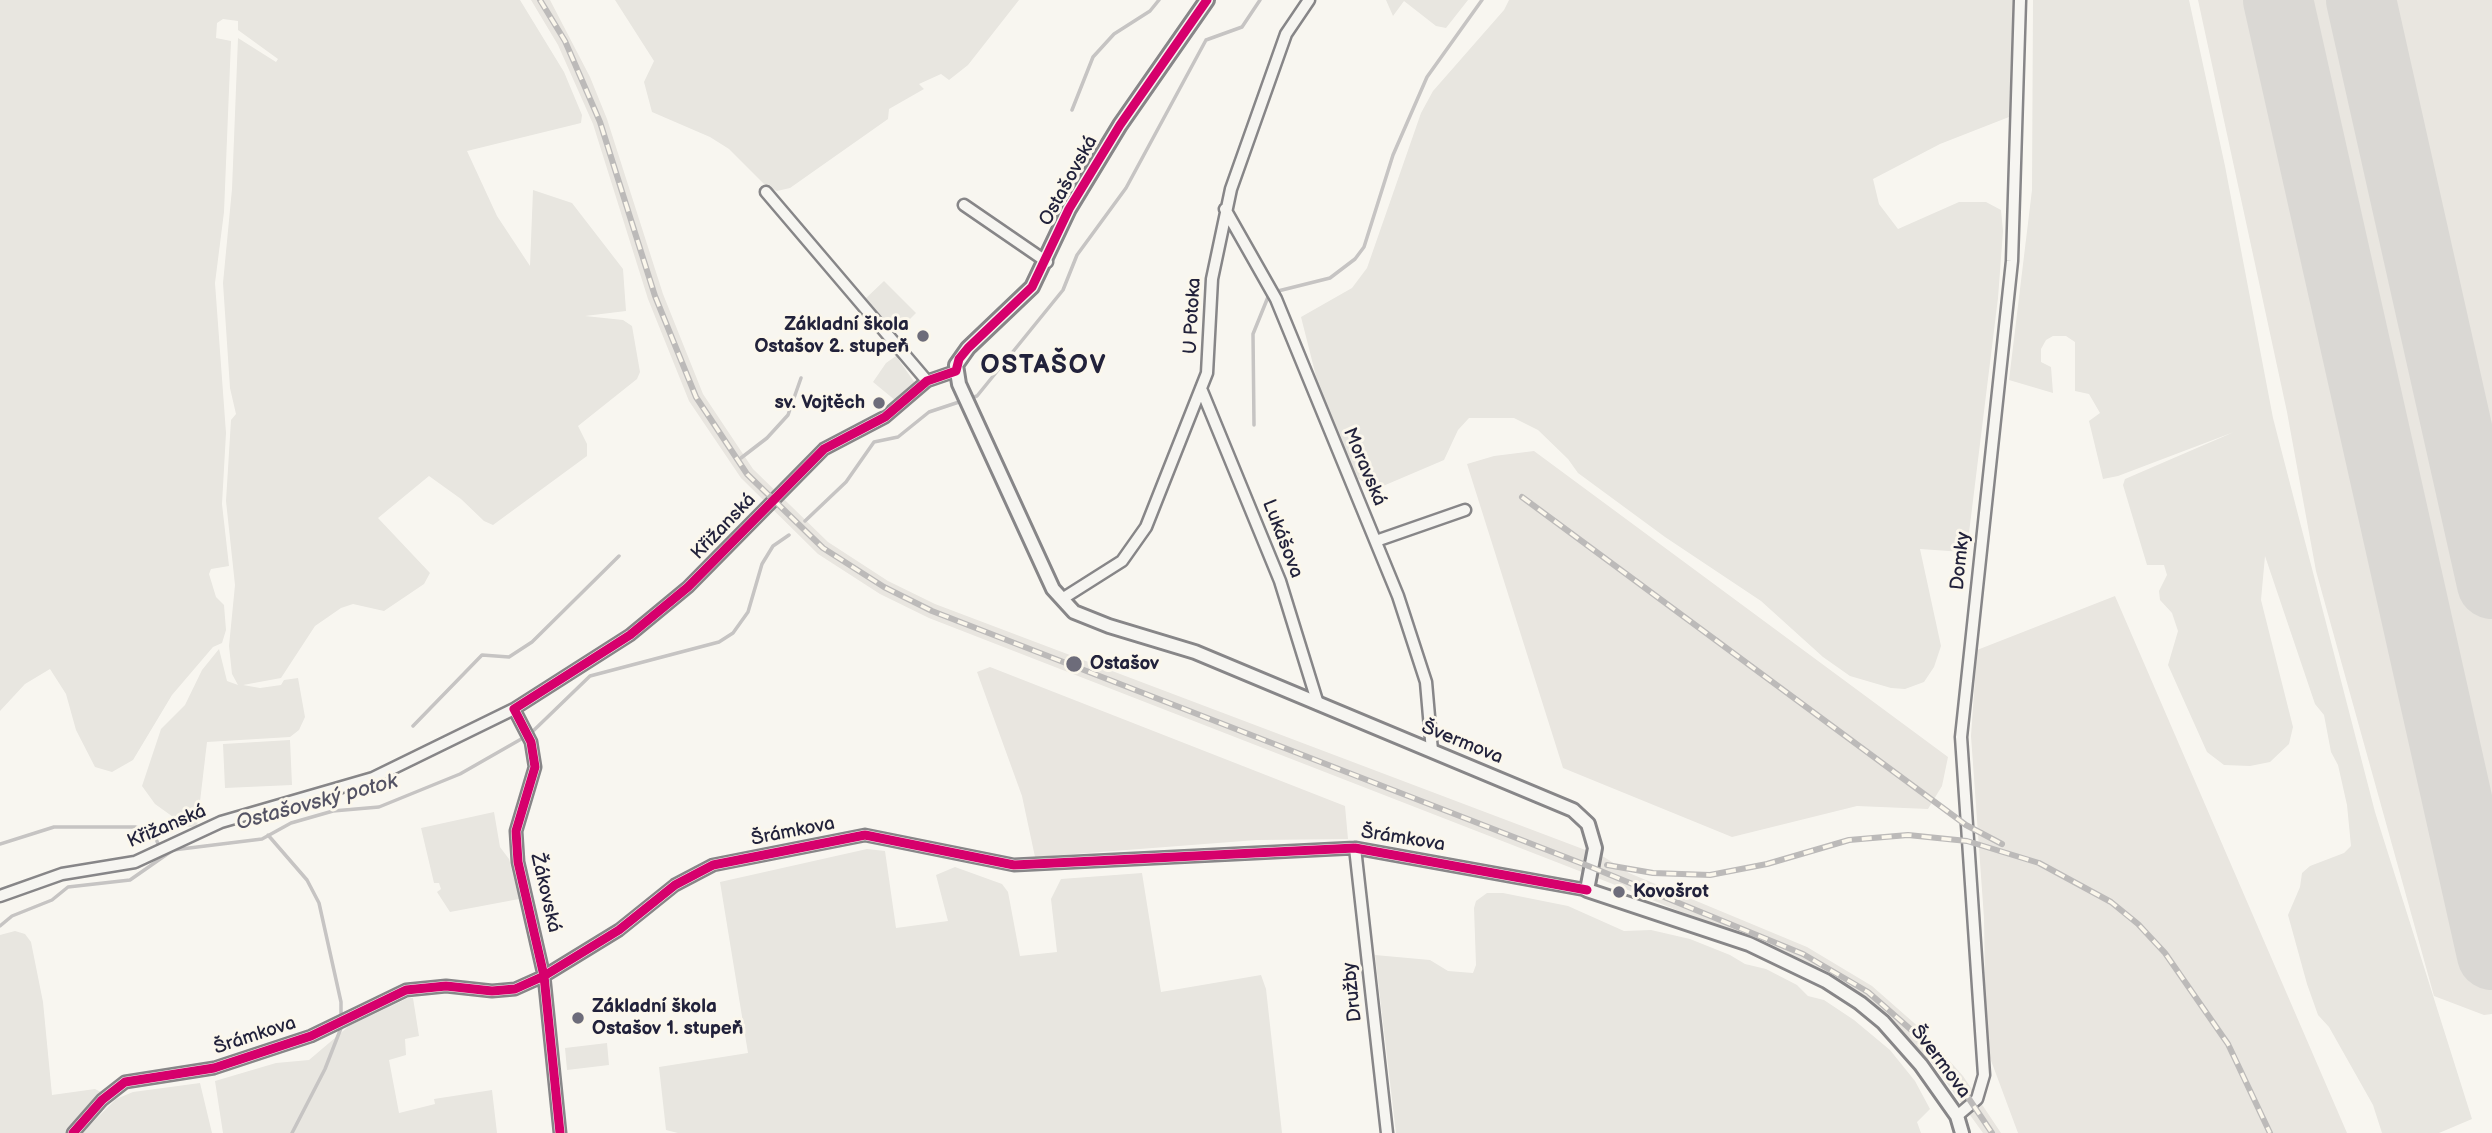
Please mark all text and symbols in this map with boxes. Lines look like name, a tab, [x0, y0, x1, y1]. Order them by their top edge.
street label: Ostašovská	[1035, 132, 1103, 230]
street label: U Potoka	[1180, 277, 1206, 355]
place label: Základní škola Ostašov 2. stupeň	[754, 314, 909, 358]
marker: Základní škola Ostašov 2. stupeň	[915, 328, 931, 344]
district label: OSTAŠOV	[981, 350, 1107, 382]
place label: sv. Vojtěch	[774, 392, 865, 414]
marker: sv. Vojtěch	[871, 395, 887, 411]
street label: Moravská	[1337, 424, 1391, 510]
street label: Křižanská	[687, 489, 761, 565]
street label: Lukášova	[1257, 497, 1307, 581]
street label: Domky	[1947, 531, 1975, 591]
place label: Ostašov	[1090, 653, 1159, 675]
marker: Ostašov	[1064, 654, 1084, 674]
street label: Švermova	[1418, 716, 1506, 770]
water label: Ostašovský potok	[233, 769, 401, 837]
street label: Křižanská	[124, 800, 210, 854]
street label: Šrámkova	[749, 813, 837, 851]
street label: Šrámkova	[1359, 821, 1447, 857]
street label: Žákovská	[525, 851, 565, 935]
place label: Kovošrot	[1633, 881, 1709, 903]
marker: Kovošrot	[1611, 884, 1627, 900]
street label: Družby	[1339, 961, 1367, 1023]
place label: Základní škola Ostašov 1. stupeň	[592, 996, 743, 1040]
marker: Základní škola Ostašov 1. stupeň	[570, 1010, 586, 1026]
street label: Šrámkova	[211, 1012, 299, 1060]
street label: Švermova	[1905, 1021, 1975, 1103]

